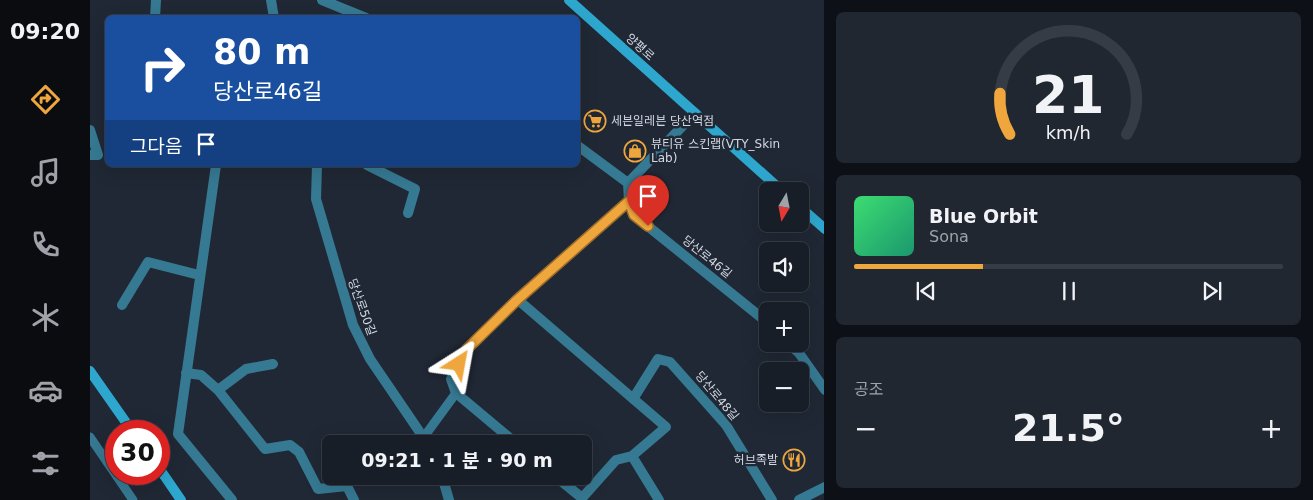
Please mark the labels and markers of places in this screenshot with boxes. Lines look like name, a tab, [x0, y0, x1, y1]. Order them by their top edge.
supermarket icon: 세븐일레븐 당산역점	[583, 109, 607, 133]
place label: 세븐일레븐 당산역점	[611, 114, 714, 128]
place label: 뷰티유 스킨랩(VTY_Skin Lab)	[651, 137, 780, 165]
shop icon: 뷰티유 스킨랩(VTY_Skin Lab)	[623, 139, 647, 163]
pin	[627, 175, 669, 226]
restaurant icon: 허브족발	[782, 448, 806, 472]
place label: 허브족발	[734, 453, 778, 467]

